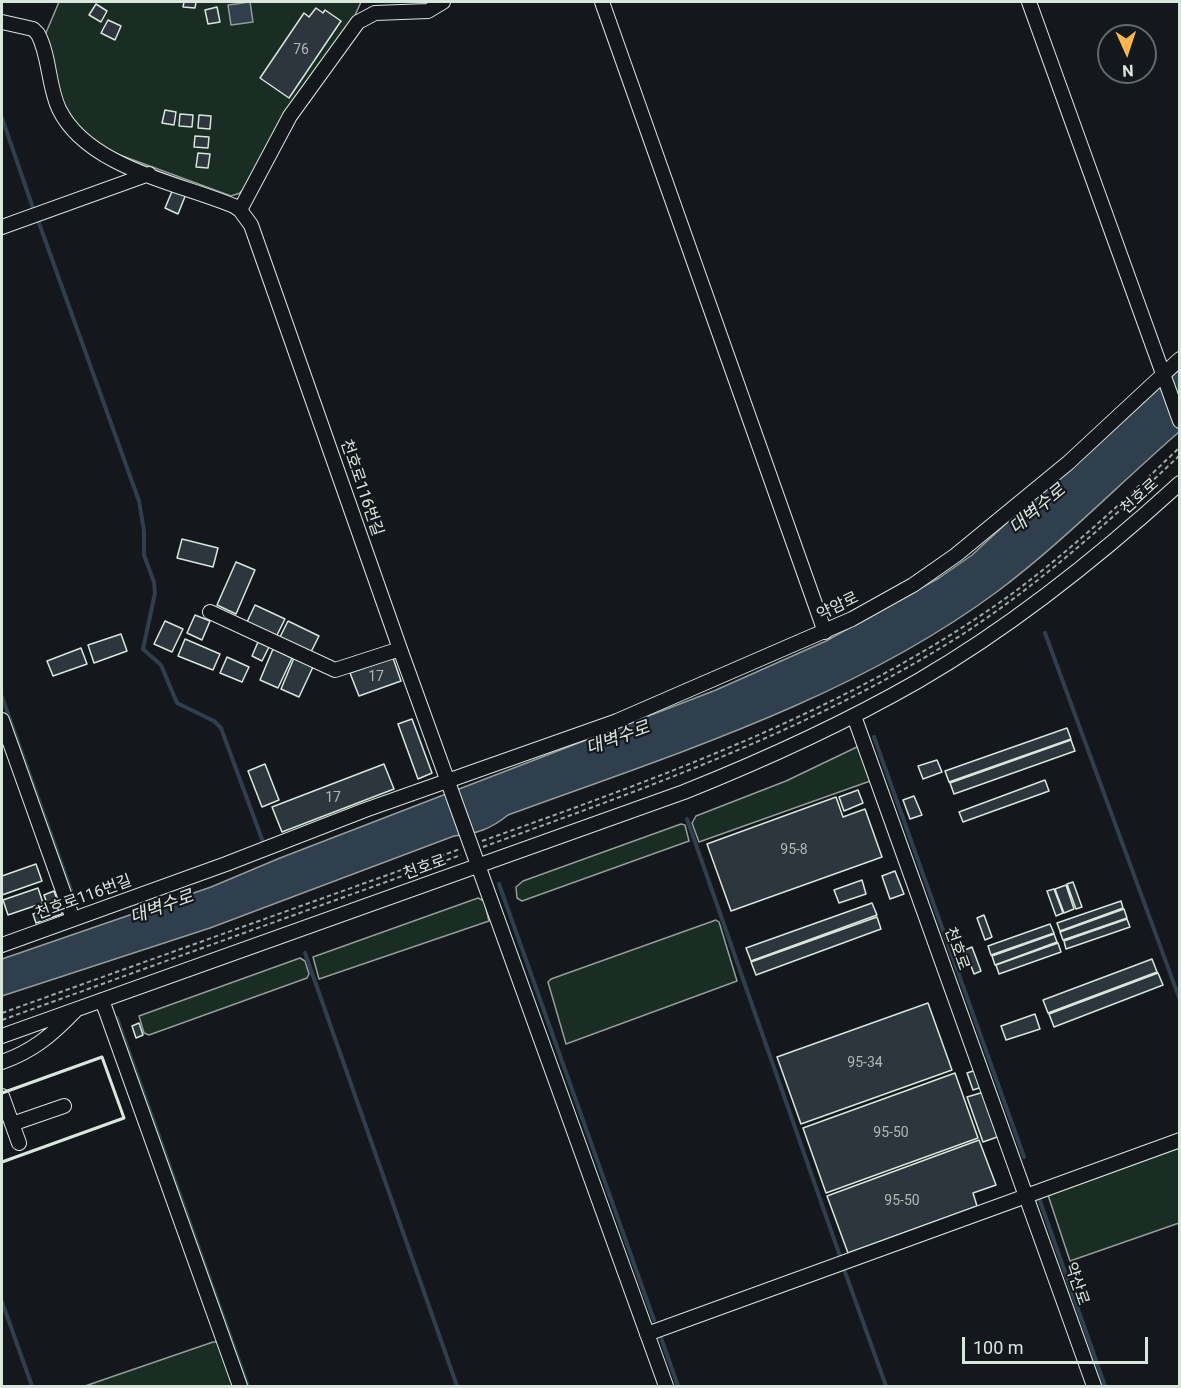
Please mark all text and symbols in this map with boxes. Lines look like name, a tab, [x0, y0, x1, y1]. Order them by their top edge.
north arrow	[1097, 24, 1157, 84]
house number: 76	[293, 42, 309, 58]
text: N	[1122, 61, 1134, 80]
street label: 천호로116번길	[336, 437, 386, 539]
street label: 천호로	[1117, 475, 1163, 519]
water label: 대벽수로	[1006, 480, 1070, 540]
street label: 약암로	[814, 589, 862, 625]
house number: 17	[368, 669, 384, 685]
water label: 대벽수로	[583, 718, 653, 760]
house number: 17	[325, 790, 341, 806]
house number: 95-8	[780, 842, 808, 858]
street label: 천호로	[401, 851, 449, 885]
street label: 천호로116번길	[33, 872, 135, 924]
water label: 대벽수로	[127, 887, 197, 929]
street label: 천호로	[939, 925, 973, 973]
house number: 95-34	[847, 1055, 883, 1071]
house number: 95-50	[873, 1125, 909, 1141]
house number: 95-50	[884, 1193, 920, 1209]
street label: 약산로	[1060, 1260, 1092, 1308]
scale bar	[965, 1325, 1151, 1363]
text: 100 m	[973, 1337, 1024, 1358]

